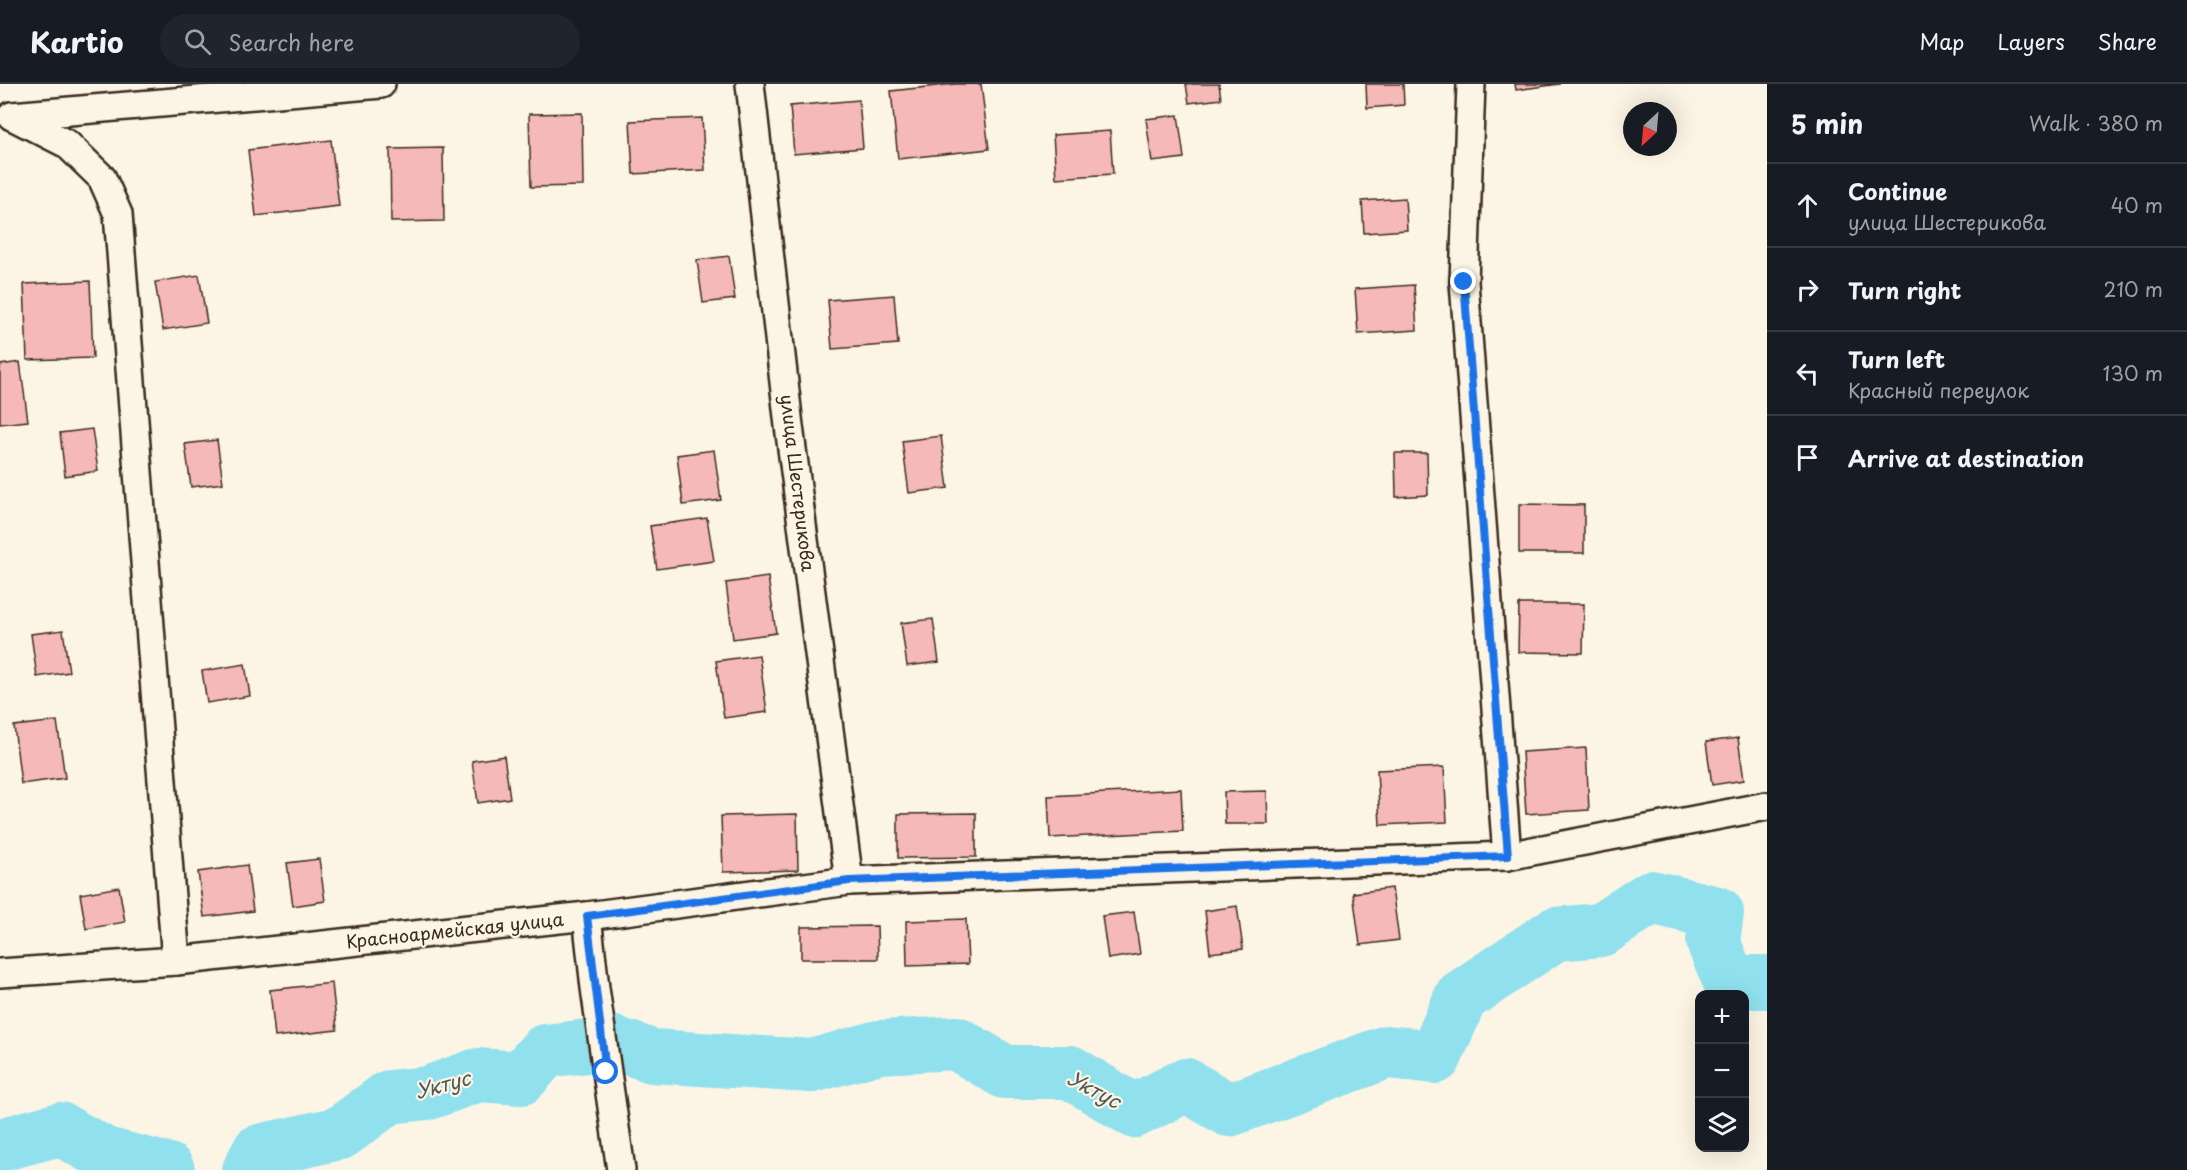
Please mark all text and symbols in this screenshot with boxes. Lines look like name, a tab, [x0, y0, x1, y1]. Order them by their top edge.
search box	[160, 14, 580, 68]
text: Kartio	[30, 20, 124, 63]
icon: search	[181, 25, 214, 58]
text: Search here	[229, 25, 354, 58]
text: Map	[1920, 25, 1964, 57]
text: Layers	[1997, 25, 2065, 57]
text: Share	[2098, 25, 2157, 57]
north arrow	[1623, 102, 1677, 156]
text: 5 min	[1791, 104, 1863, 143]
text: Walk · 380 m	[2029, 108, 2163, 138]
text: Continue	[1848, 174, 1947, 207]
icon: ahead	[1791, 189, 1824, 222]
text: 40 m	[2111, 190, 2163, 220]
text: улица Шестерикова	[1848, 207, 2046, 237]
route end	[1450, 268, 1476, 294]
icon: right	[1791, 273, 1824, 306]
text: Turn right	[1848, 273, 1961, 306]
text: 210 m	[2104, 274, 2163, 304]
text: Turn left	[1848, 342, 1945, 375]
icon: left	[1791, 357, 1824, 390]
text: 130 m	[2103, 358, 2163, 388]
text: Красный переулок	[1848, 375, 2029, 405]
street label: улица Шестерикова	[774, 393, 823, 574]
icon: arrive	[1791, 441, 1824, 474]
text: Arrive at destination	[1848, 441, 2084, 474]
street label: Красноармейская улица	[345, 905, 566, 954]
map controls	[1695, 990, 1749, 1152]
button: +	[1695, 990, 1749, 1044]
button: −	[1695, 1044, 1749, 1098]
route start	[592, 1058, 618, 1084]
water label: Уктус	[412, 1062, 475, 1106]
water label: Уктус	[1063, 1063, 1128, 1116]
button: layers	[1695, 1098, 1749, 1152]

